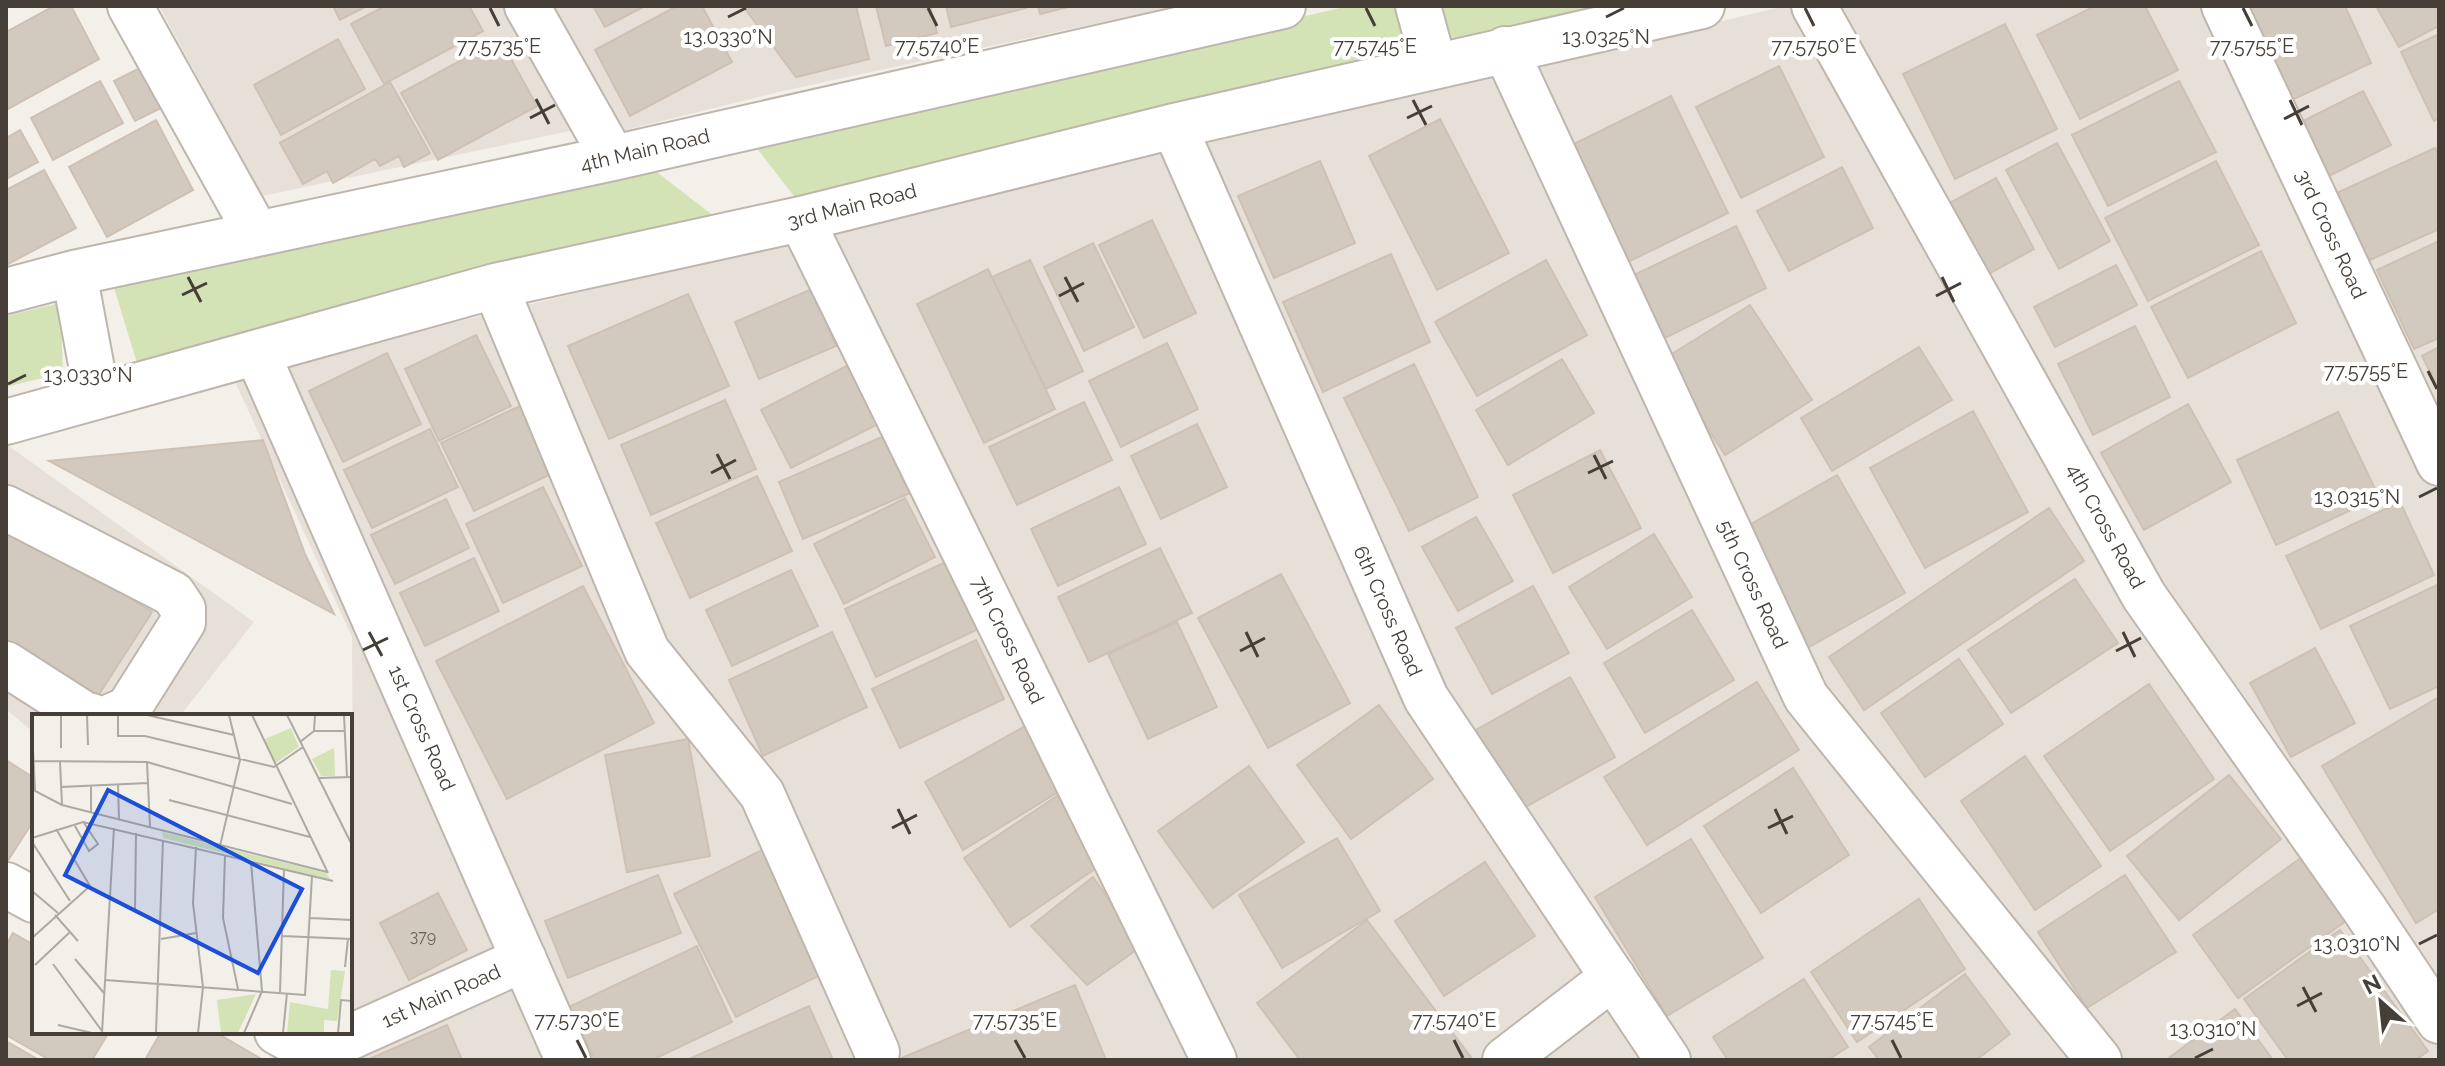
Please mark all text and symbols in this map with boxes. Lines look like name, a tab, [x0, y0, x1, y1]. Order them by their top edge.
text: 13.0330°N	[683, 25, 773, 49]
text: 13.0325°N	[1562, 25, 1650, 49]
text: 77.5735°E	[457, 34, 541, 58]
text: 77.5740°E	[895, 34, 979, 58]
text: 77.5745°E	[1333, 34, 1417, 58]
text: 77.5750°E	[1771, 34, 1857, 58]
text: 77.5755°E	[2210, 34, 2294, 58]
street label: 4th Main Road	[578, 123, 712, 177]
street label: 3rd Cross Road	[2291, 166, 2371, 302]
street label: 3rd Main Road	[785, 178, 919, 234]
text: 77.5755°E	[2324, 359, 2408, 383]
text: 13.0330°N	[43, 363, 133, 387]
street label: 4th Cross Road	[2062, 459, 2150, 593]
text: 13.0315°N	[2314, 485, 2400, 509]
street label: 5th Cross Road	[1713, 516, 1793, 652]
street label: 6th Cross Road	[1349, 542, 1427, 680]
street label: 7th Cross Road	[967, 572, 1049, 708]
street label: 1st Cross Road	[384, 662, 460, 794]
inset map	[32, 714, 352, 1034]
house number: 379	[410, 927, 436, 946]
text: 13.0310°N	[2313, 932, 2401, 956]
street label: 1st Main Road	[378, 959, 504, 1033]
north arrow	[2341, 962, 2421, 1042]
text: N	[2359, 969, 2385, 1000]
text: 77.5730°E	[534, 1008, 620, 1032]
text: 77.5735°E	[973, 1008, 1057, 1032]
text: 77.5740°E	[1412, 1008, 1496, 1032]
text: 77.5745°E	[1850, 1008, 1934, 1032]
text: 13.0310°N	[2169, 1017, 2257, 1041]

